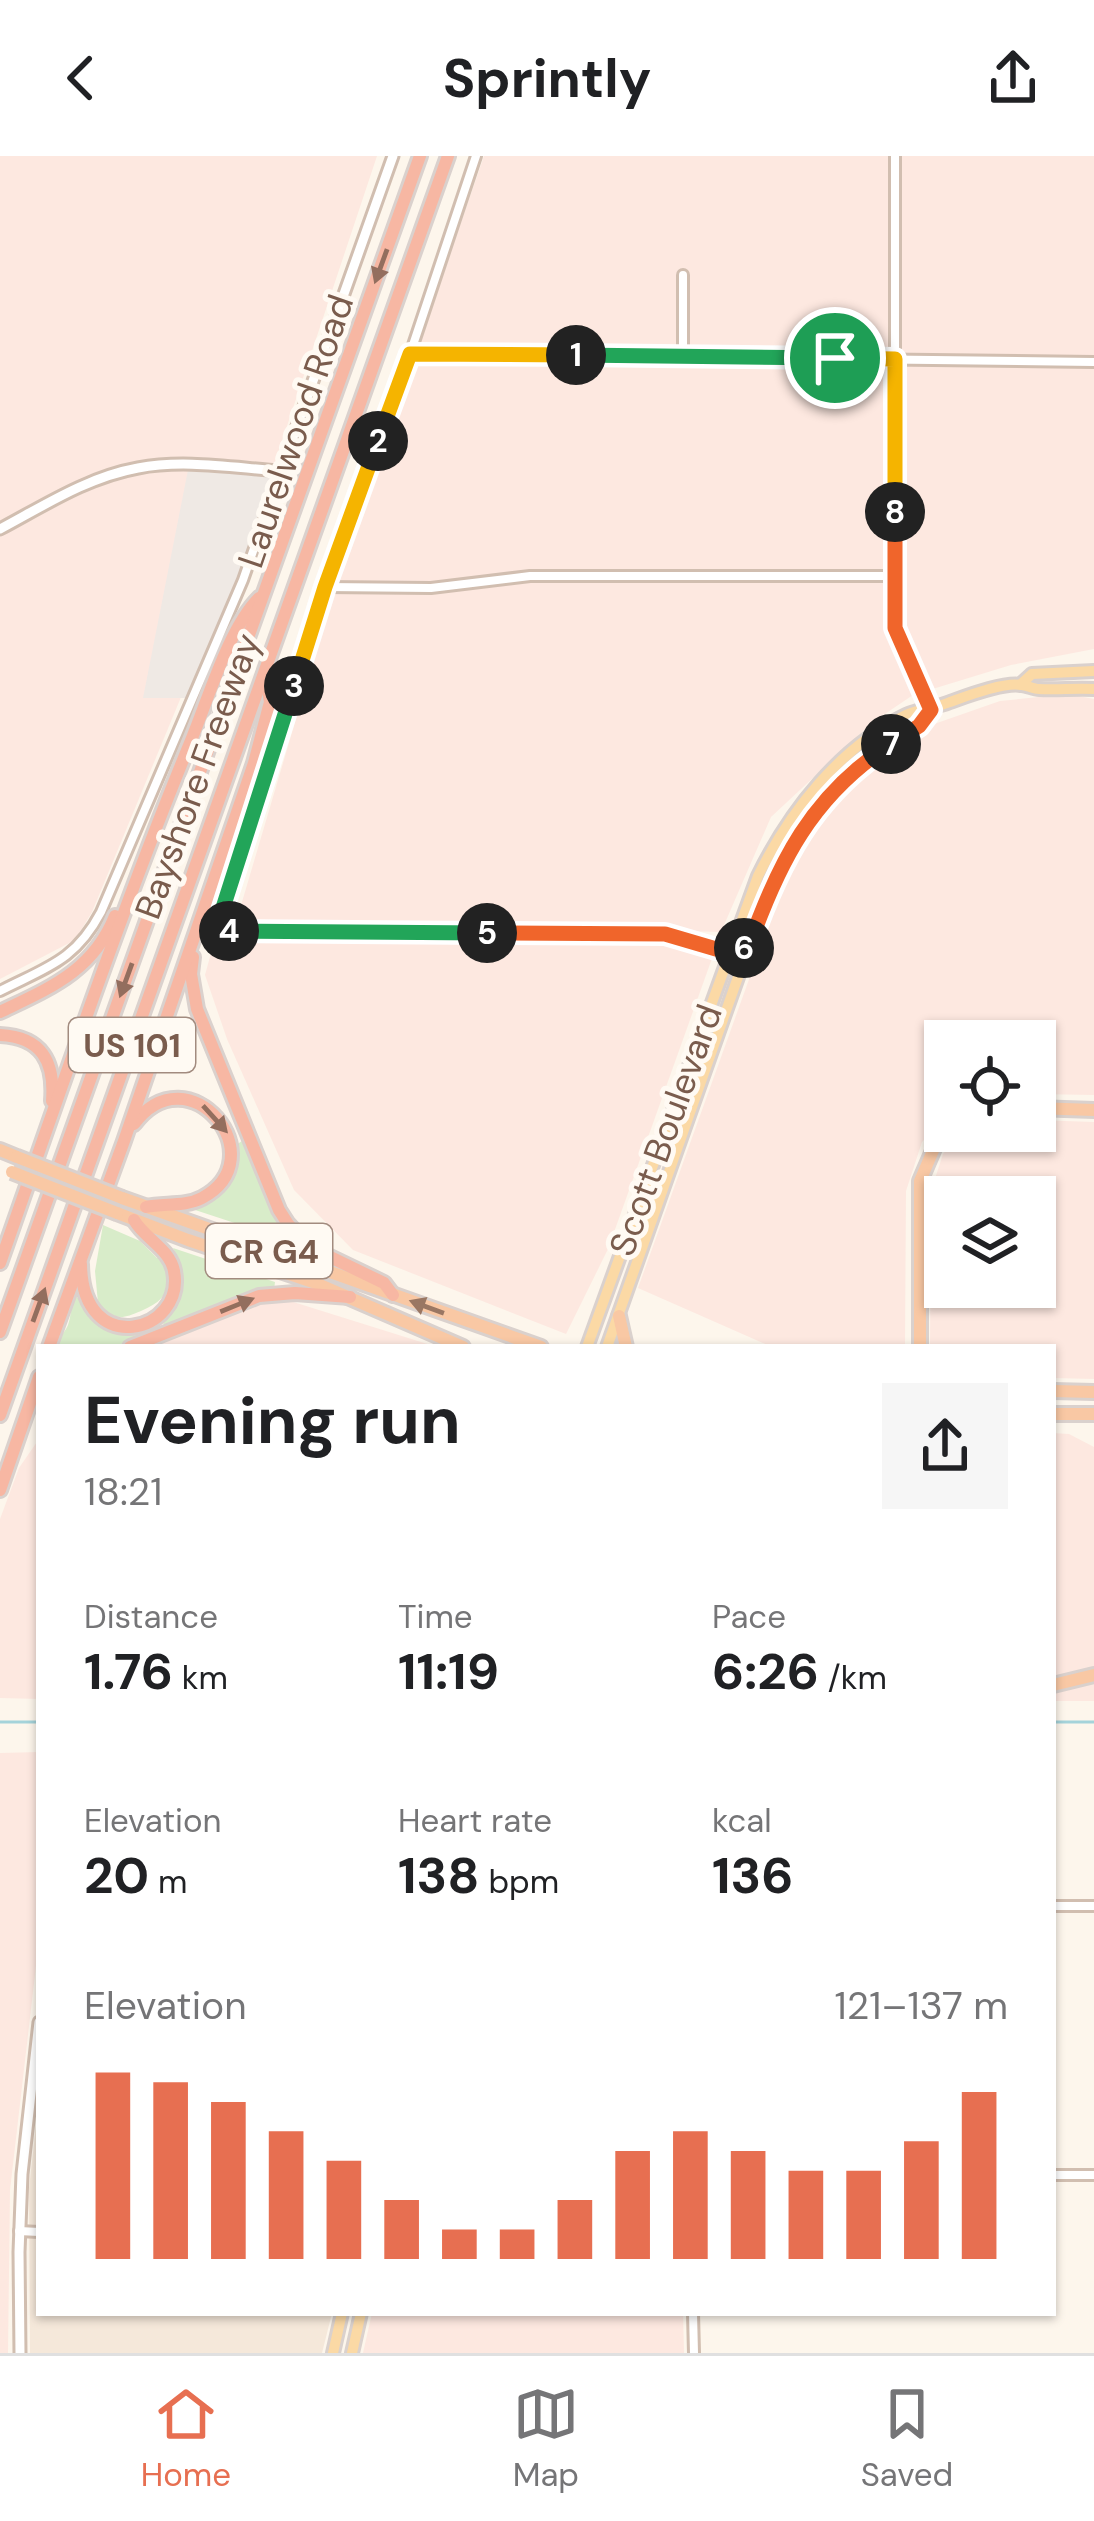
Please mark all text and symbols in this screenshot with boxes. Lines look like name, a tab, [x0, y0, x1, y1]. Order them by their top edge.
text: Sprintly	[443, 43, 651, 114]
icon: back	[48, 45, 114, 111]
icon: share	[980, 45, 1046, 111]
one-way arrow	[371, 249, 389, 285]
street label: Laurelwood Road	[227, 288, 364, 574]
pin	[784, 307, 886, 409]
pin: 1	[546, 325, 606, 385]
icon: arrive	[802, 325, 868, 391]
text: 1	[570, 333, 582, 376]
pin: 2	[348, 411, 408, 471]
text: 2	[368, 419, 388, 462]
pin: 8	[865, 482, 925, 542]
text: 8	[885, 490, 905, 533]
street label: Bayshore Freeway	[124, 627, 271, 925]
pin: 3	[264, 656, 324, 716]
text: 3	[284, 664, 304, 707]
pin: 7	[861, 714, 921, 774]
text: 7	[882, 722, 900, 765]
pin: 4	[199, 901, 259, 961]
pin: 5	[457, 903, 517, 963]
text: 4	[218, 909, 240, 952]
text: 5	[477, 911, 497, 954]
pin: 6	[714, 918, 774, 978]
text: 6	[734, 926, 754, 969]
one-way arrow	[116, 962, 134, 998]
street label: Scott Boulevard	[598, 998, 733, 1262]
road number: US 101	[69, 1018, 195, 1072]
map controls	[924, 1020, 1056, 1308]
button: locate	[924, 1020, 1056, 1152]
one-way arrow	[201, 1104, 227, 1134]
button: layers	[924, 1176, 1056, 1308]
road number: CR G4	[206, 1224, 332, 1278]
one-way arrow	[31, 1287, 49, 1323]
one-way arrow	[219, 1295, 255, 1314]
one-way arrow	[409, 1297, 445, 1315]
text: Evening run	[84, 1378, 461, 1463]
button: share	[882, 1383, 1008, 1509]
text: 18:21	[84, 1466, 162, 1517]
text: Distance	[84, 1595, 218, 1638]
text: Time	[398, 1595, 473, 1638]
text: Pace	[712, 1595, 786, 1638]
text: 1.76	[84, 1638, 173, 1705]
text: 11:19	[398, 1638, 499, 1705]
text: 6:26	[712, 1638, 819, 1705]
text: km	[173, 1656, 228, 1699]
text: /km	[819, 1656, 887, 1699]
text: Elevation	[84, 1799, 222, 1842]
text: Heart rate	[398, 1799, 552, 1842]
text: kcal	[712, 1799, 772, 1842]
text: 20	[84, 1842, 149, 1909]
text: 138	[398, 1842, 480, 1909]
text: 136	[712, 1842, 794, 1909]
text: m	[149, 1860, 187, 1903]
text: bpm	[480, 1860, 559, 1903]
text: Elevation	[84, 1980, 247, 2031]
text: 121–137 m	[835, 1980, 1008, 2031]
tab: Home	[141, 2381, 231, 2496]
tab: Map	[513, 2381, 579, 2496]
tab: Saved	[861, 2381, 953, 2496]

